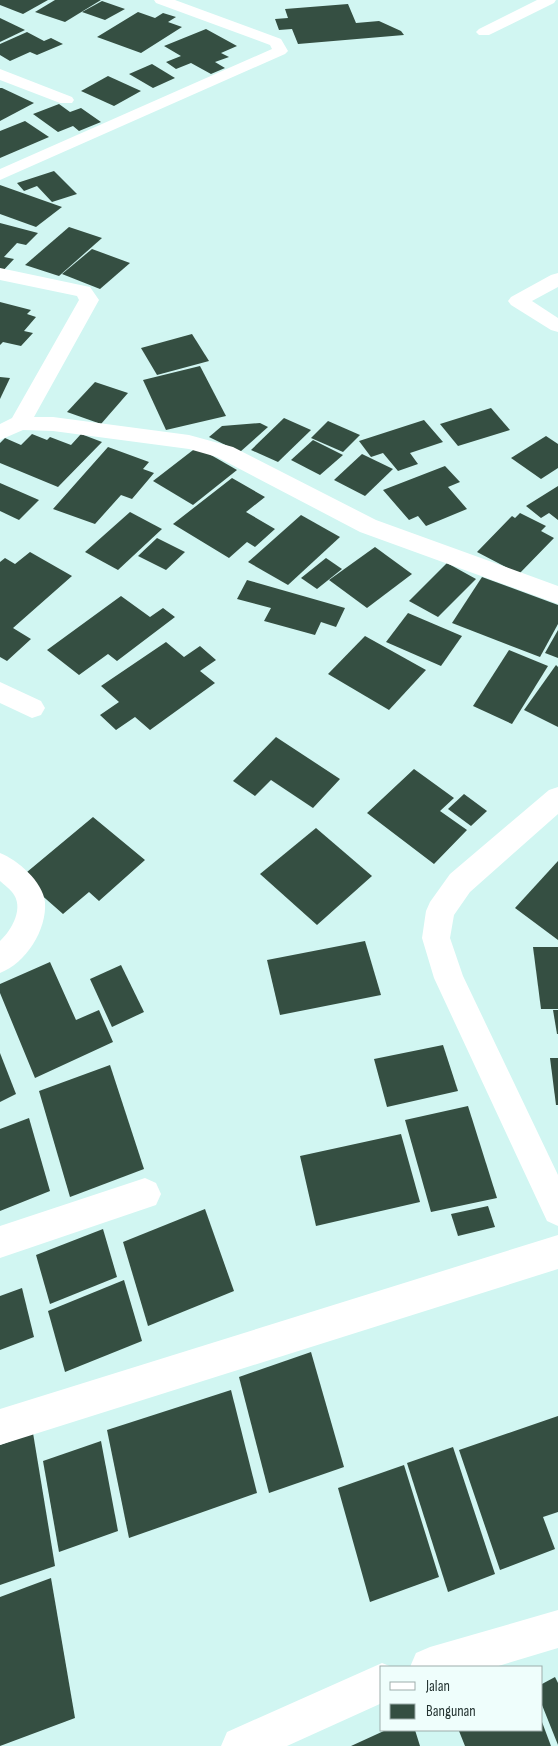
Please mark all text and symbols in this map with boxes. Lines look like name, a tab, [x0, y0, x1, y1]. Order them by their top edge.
legend	[380, 1666, 543, 1731]
text: Jalan	[425, 1677, 450, 1696]
text: Bangunan	[426, 1702, 476, 1721]

